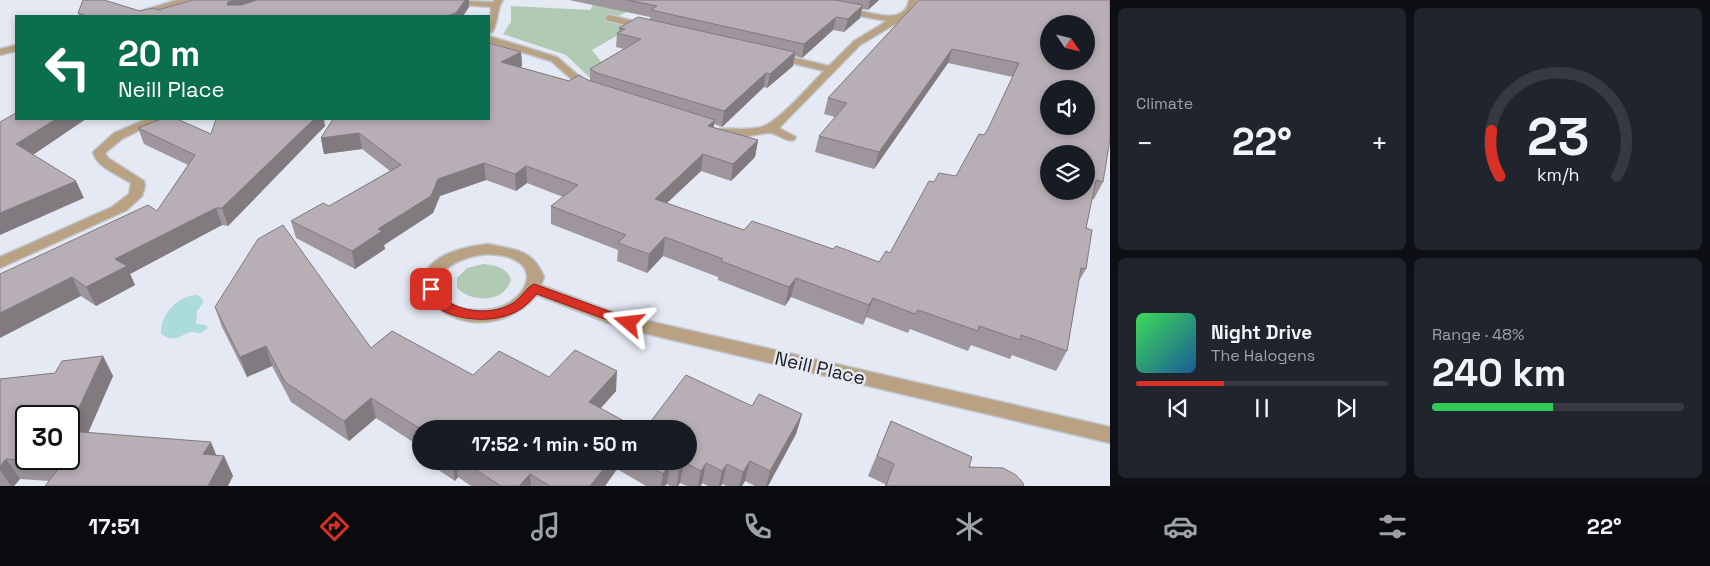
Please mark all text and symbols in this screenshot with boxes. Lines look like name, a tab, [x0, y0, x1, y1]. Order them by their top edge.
north arrow	[1040, 15, 1095, 70]
map controls	[1040, 15, 1095, 200]
text: 20 m	[118, 32, 200, 76]
icon: left	[35, 35, 100, 100]
text: Neill Place	[118, 75, 225, 103]
button: sound	[1040, 80, 1095, 135]
text: Climate	[1136, 93, 1193, 114]
text: 23	[1527, 104, 1589, 170]
text: 22°	[1232, 118, 1292, 166]
text: −	[1136, 125, 1153, 161]
text: +	[1371, 125, 1388, 161]
button: layers	[1040, 145, 1095, 200]
text: km/h	[1537, 163, 1579, 186]
pin	[410, 268, 452, 310]
icon: arrive	[417, 275, 445, 303]
position arrow	[602, 296, 654, 348]
text: Night Drive	[1211, 320, 1312, 345]
text: Range · 48%	[1432, 324, 1524, 345]
street label: Neill Place	[772, 345, 868, 391]
text: The Halogens	[1211, 345, 1315, 366]
text: 240 km	[1432, 349, 1566, 397]
icon: previous	[1164, 394, 1192, 422]
icon: pause	[1248, 394, 1276, 422]
icon: next	[1332, 394, 1360, 422]
speed limit sign: 30	[15, 405, 80, 470]
text: 17:52 · 1 min · 50 m	[471, 432, 638, 457]
icon: directions	[317, 509, 352, 544]
icon: music	[528, 509, 563, 544]
icon: phone	[740, 509, 775, 544]
icon: climate	[952, 509, 987, 544]
icon: car	[1163, 509, 1198, 544]
icon: filters	[1375, 509, 1410, 544]
text: 17:51	[88, 512, 140, 540]
text: 22°	[1587, 512, 1622, 540]

